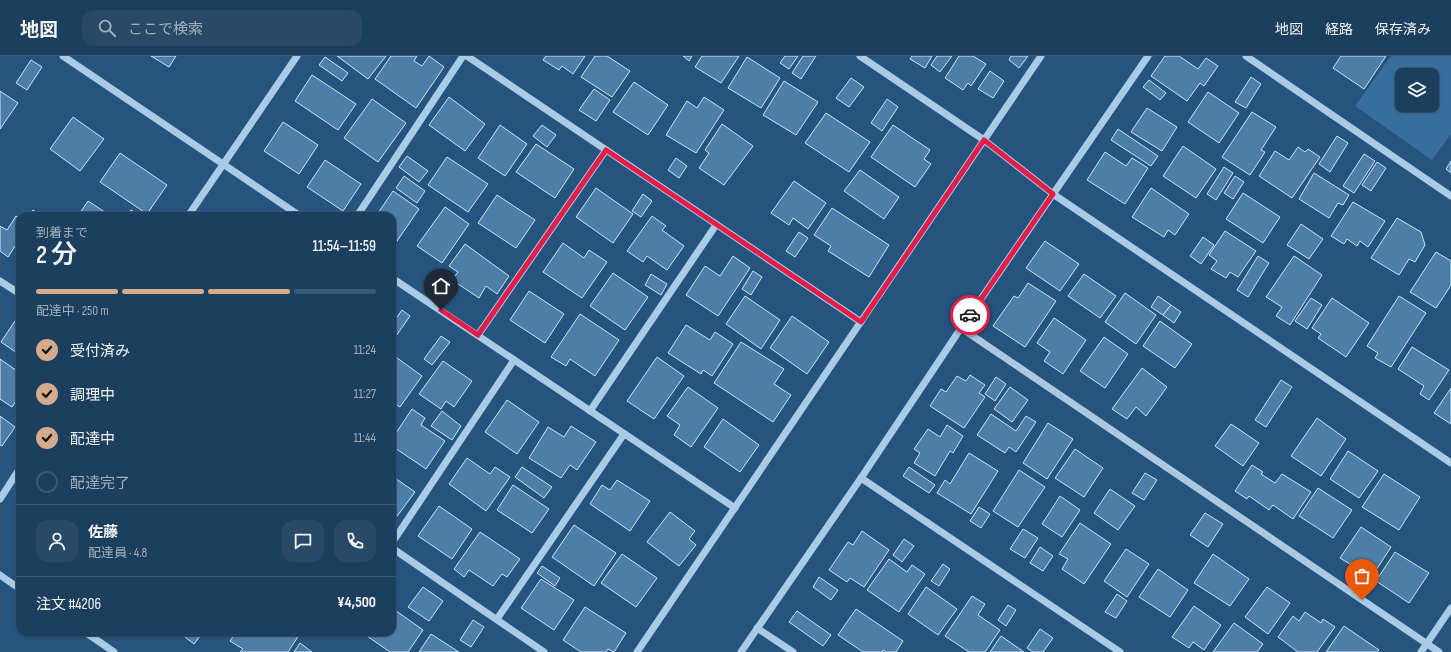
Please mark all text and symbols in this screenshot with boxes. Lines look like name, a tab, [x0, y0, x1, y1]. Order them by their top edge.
search box	[82, 10, 362, 46]
icon: search	[96, 17, 118, 39]
text: 地図	[20, 19, 58, 42]
text: ここで検索	[128, 20, 203, 39]
text: 地図	[1275, 21, 1303, 38]
text: 経路	[1325, 21, 1353, 38]
text: 保存済み	[1375, 21, 1431, 38]
map controls	[1395, 68, 1439, 112]
button: layers	[1395, 68, 1439, 112]
text: 到着まで	[36, 225, 88, 241]
text: 11:54–11:59	[312, 237, 376, 256]
text: 2 分	[36, 240, 77, 271]
pin	[424, 269, 458, 310]
icon: home	[430, 275, 452, 297]
courier	[950, 295, 990, 335]
text: 配達中 · 250 m	[36, 303, 109, 319]
icon: car	[959, 304, 981, 326]
icon: check	[36, 339, 58, 361]
text: 受付済み	[70, 342, 130, 361]
text: 11:24	[354, 342, 376, 358]
icon: check	[36, 383, 58, 405]
text: 調理中	[70, 386, 115, 405]
text: 11:27	[354, 386, 376, 402]
icon: check	[36, 427, 58, 449]
text: 配達中	[70, 430, 115, 449]
text: 11:44	[354, 430, 376, 446]
text: 配達完了	[70, 474, 130, 493]
button: person	[36, 520, 78, 562]
button: chat	[282, 520, 324, 562]
button: phone	[334, 520, 376, 562]
text: 佐藤	[88, 523, 118, 542]
text: 配達員 · 4.8	[88, 545, 147, 561]
pin	[1345, 559, 1379, 600]
icon: bag	[1351, 565, 1373, 587]
text: ¥4,500	[337, 593, 376, 612]
text: 注文 #4206	[36, 595, 101, 614]

